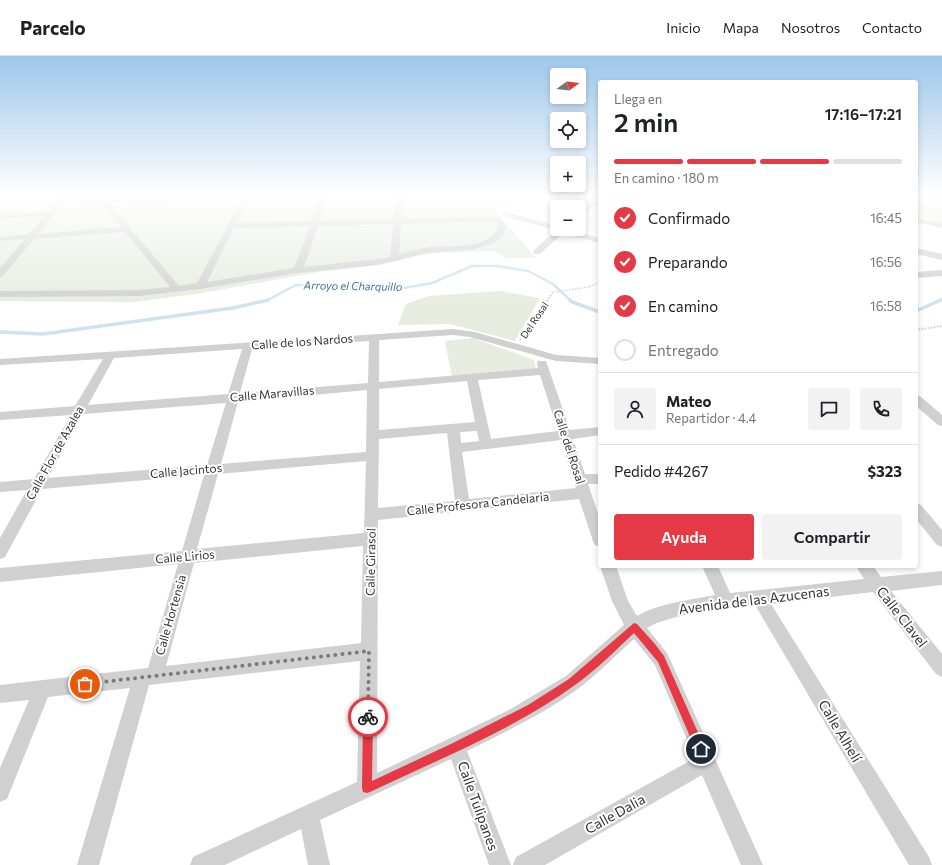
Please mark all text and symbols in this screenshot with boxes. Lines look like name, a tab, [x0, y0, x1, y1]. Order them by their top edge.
text: Parcelo	[20, 16, 86, 39]
text: Inicio	[666, 19, 701, 36]
text: Mapa	[723, 19, 759, 36]
text: Nosotros	[781, 19, 840, 36]
text: Contacto	[862, 19, 922, 36]
north arrow	[550, 68, 586, 104]
map controls	[550, 68, 586, 236]
text: Llega en	[614, 91, 662, 107]
text: 17:16–17:21	[825, 105, 902, 123]
text: 2 min	[614, 106, 678, 137]
button: locate	[550, 112, 586, 148]
button: +	[550, 156, 586, 192]
text: En camino · 180 m	[614, 170, 719, 186]
button: −	[550, 200, 586, 236]
icon: check	[614, 207, 636, 229]
text: Confirmado	[648, 209, 730, 227]
text: 16:45	[870, 210, 902, 226]
icon: check	[614, 251, 636, 273]
text: Preparando	[648, 253, 728, 271]
text: 16:56	[870, 254, 902, 270]
water label: Arroyo el Charquillo	[303, 278, 403, 293]
icon: check	[614, 295, 636, 317]
text: En camino	[648, 297, 718, 315]
text: 16:58	[870, 298, 902, 314]
street label: Del Rosal	[517, 299, 551, 341]
street label: Calle de los Nardos	[251, 330, 353, 352]
text: Entregado	[648, 341, 719, 359]
street label: Calle Maravillas	[229, 382, 315, 404]
button: person	[614, 388, 656, 430]
button: chat	[808, 388, 850, 430]
button: phone	[860, 388, 902, 430]
text: Mateo	[666, 392, 711, 410]
street label: Calle Flor de Azalea	[23, 403, 86, 502]
street label: Calle del Rosal	[551, 408, 589, 486]
text: Repartidor · 4.4	[666, 410, 756, 426]
street label: Calle Jacintos	[149, 460, 223, 481]
text: Pedido #4267	[614, 462, 708, 480]
text: $323	[867, 462, 902, 480]
street label: Calle Profesora Candelaria	[406, 489, 550, 517]
button: Ayuda	[614, 514, 754, 560]
button: Compartir	[762, 514, 902, 560]
street label: Calle Girasol	[362, 528, 378, 596]
street label: Calle Lirios	[155, 546, 215, 566]
street label: Calle Hortensia	[152, 573, 188, 657]
street label: Avenida de las Azucenas	[678, 582, 830, 617]
street label: Calle Clavel	[873, 583, 931, 650]
pin	[68, 667, 102, 701]
icon: bag	[74, 673, 96, 695]
street label: Calle Alhelí	[815, 696, 866, 765]
courier	[348, 697, 388, 737]
icon: bike	[357, 706, 379, 728]
pin	[684, 732, 718, 766]
icon: home	[690, 738, 712, 760]
street label: Calle Tulipanes	[454, 759, 503, 853]
street label: Calle Dalia	[582, 790, 648, 837]

